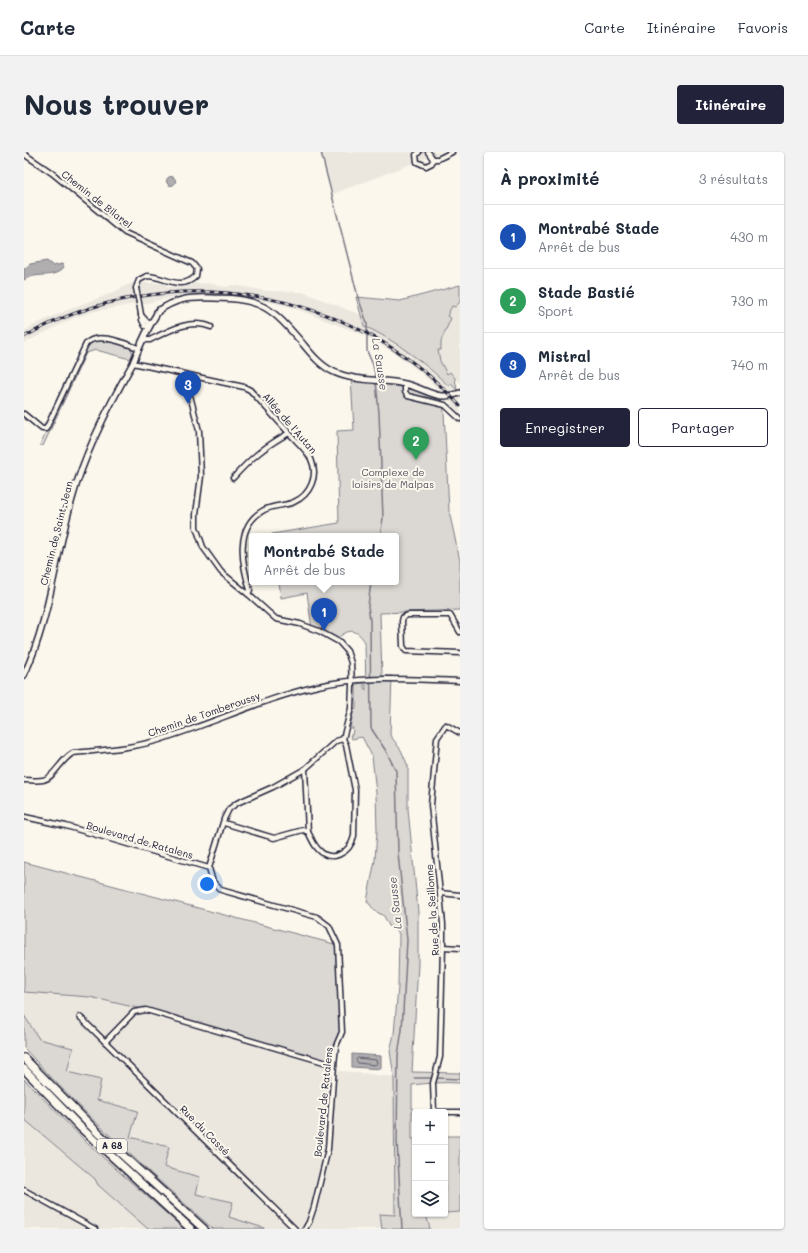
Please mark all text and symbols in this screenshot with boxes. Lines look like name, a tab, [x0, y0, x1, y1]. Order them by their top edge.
text: Carte	[20, 15, 75, 40]
text: Carte	[584, 18, 625, 37]
text: Itinéraire	[647, 18, 716, 37]
text: Favoris	[738, 18, 788, 37]
button: Itinéraire	[677, 85, 784, 124]
text: Nous trouver	[24, 86, 209, 122]
street label: Chemin de Bilarel	[59, 167, 135, 231]
text: À proximité	[500, 167, 599, 189]
text: 3 résultats	[699, 170, 768, 187]
text: Montrabé Stade	[538, 218, 659, 238]
text: 1	[510, 228, 516, 245]
text: 430 m	[730, 228, 768, 245]
text: Arrêt de bus	[538, 238, 620, 255]
text: Stade Bastié	[538, 282, 635, 302]
text: 2	[509, 292, 517, 309]
text: 730 m	[731, 292, 768, 309]
text: Sport	[538, 302, 573, 319]
water label: La Sausse	[369, 337, 392, 391]
text: Mistral	[538, 346, 591, 366]
text: 3	[509, 356, 517, 373]
text: 740 m	[731, 356, 768, 373]
text: Arrêt de bus	[538, 366, 620, 383]
pin: 3	[175, 371, 201, 404]
street label: Allée de l'Autan	[260, 390, 320, 456]
button: Enregistrer	[500, 408, 630, 447]
button: Partager	[638, 408, 768, 447]
pin: 2	[403, 427, 429, 460]
park label: Complexe de loisirs de Malpas	[352, 465, 434, 491]
street label: Chemin de Saint-Jean	[36, 479, 76, 587]
popup	[249, 533, 399, 585]
text: Montrabé Stade	[263, 541, 385, 561]
text: Arrêt de bus	[263, 561, 346, 578]
pin: 1	[311, 598, 337, 631]
street label: Chemin de Tomberoussy	[146, 688, 262, 740]
street label: Boulevard de Ratalens	[85, 818, 195, 862]
street label: Rue de la Seillonne	[422, 864, 442, 956]
your location	[197, 874, 217, 894]
water label: La Sausse	[384, 876, 405, 930]
street label: Boulevard de Ratalens	[310, 1046, 336, 1158]
street label: Rue du Cassé	[177, 1102, 233, 1158]
map controls	[412, 1109, 448, 1217]
button: +	[412, 1109, 448, 1145]
road number: A 68	[97, 1139, 127, 1153]
button: −	[412, 1145, 448, 1181]
button: layers	[412, 1181, 448, 1217]

